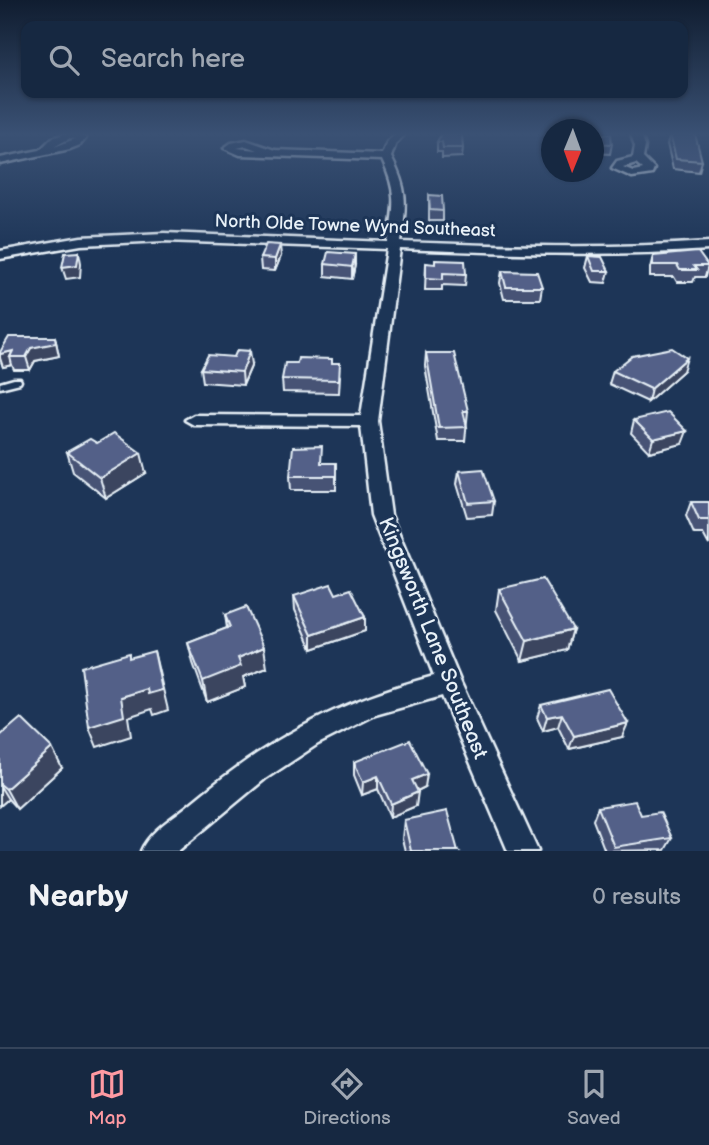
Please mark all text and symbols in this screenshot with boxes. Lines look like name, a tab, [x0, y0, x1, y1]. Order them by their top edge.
search box	[21, 21, 688, 98]
icon: search	[45, 41, 83, 79]
text: Search here	[101, 44, 245, 75]
north arrow	[541, 119, 604, 182]
street label: North Olde Towne Wynd Southeast	[214, 211, 496, 241]
street label: Kingsworth Lane Southeast	[373, 514, 493, 763]
text: Nearby	[28, 879, 128, 915]
text: 0 results	[592, 883, 681, 911]
tab: Map	[88, 1065, 127, 1130]
tab: Directions	[303, 1065, 391, 1130]
tab: Saved	[567, 1065, 621, 1130]

